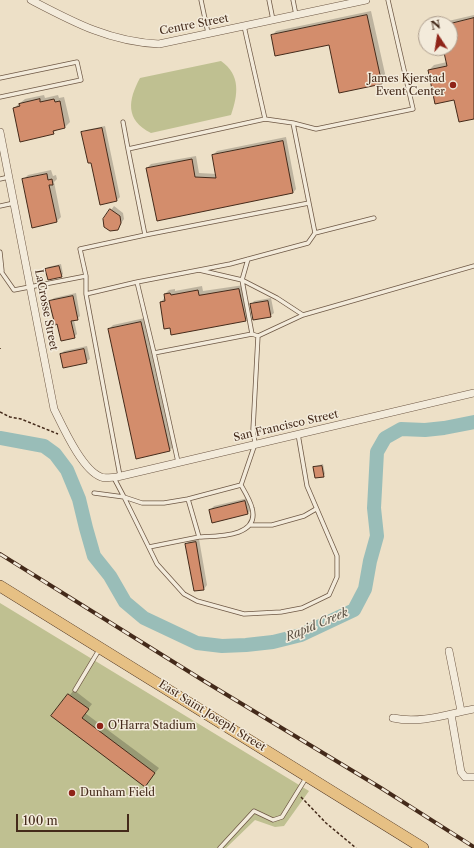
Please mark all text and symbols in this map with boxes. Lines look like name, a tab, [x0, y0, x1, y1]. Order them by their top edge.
street label: Centre Street	[158, 12, 230, 38]
north arrow	[418, 16, 458, 56]
text: N	[430, 17, 442, 33]
place label: James Kjerstad Event Center	[368, 72, 445, 98]
marker: James Kjerstad Event Center	[448, 80, 458, 90]
street label: LaCrosse Street	[32, 268, 60, 352]
street label: San Francisco Street	[232, 408, 340, 444]
water label: Rapid Creek	[284, 605, 350, 645]
street label: East Saint Joseph Street	[156, 678, 268, 754]
place label: O'Harra Stadium	[108, 719, 196, 733]
marker: O'Harra Stadium	[95, 721, 105, 731]
place label: Dunham Field	[80, 786, 155, 800]
marker: Dunham Field	[67, 788, 77, 798]
scale bar	[18, 806, 131, 832]
text: 100 m	[23, 813, 58, 828]

